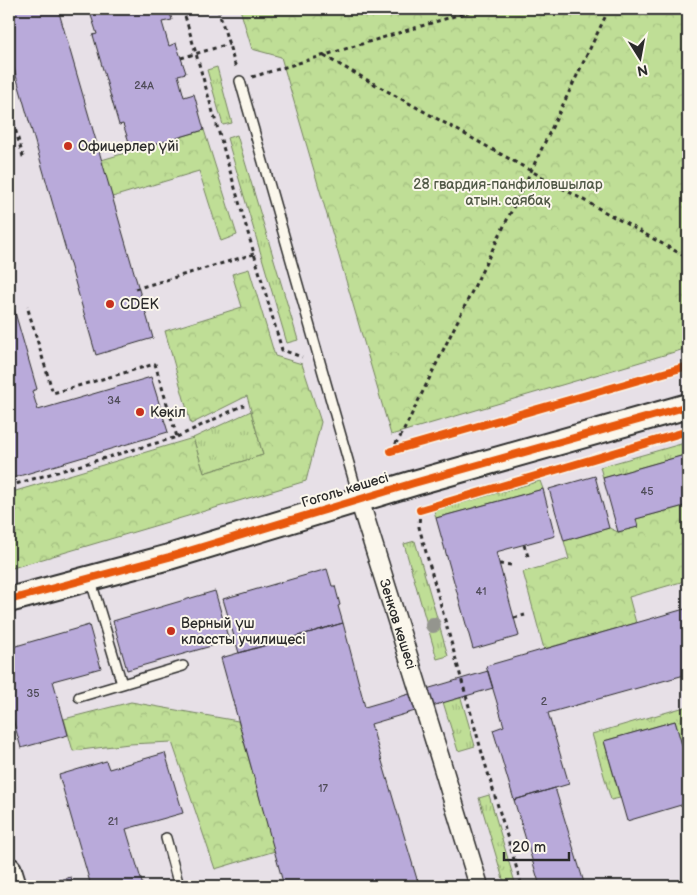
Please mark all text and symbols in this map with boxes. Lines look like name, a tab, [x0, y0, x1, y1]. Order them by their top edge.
north arrow	[614, 32, 664, 82]
text: N	[636, 61, 649, 80]
house number: 24А	[134, 79, 154, 92]
place label: Офицерлер үйі	[78, 138, 179, 155]
marker: Офицерлер үйі	[62, 140, 74, 152]
park label: 28 гвардия-панфиловшылар атын. саябақ	[413, 176, 603, 209]
place label: CDEK	[120, 296, 159, 313]
marker: CDEK	[104, 298, 116, 310]
house number: 34	[107, 394, 121, 407]
place label: Көкіл	[150, 404, 186, 421]
marker: Көкіл	[134, 406, 146, 418]
street label: Гоголь көшесі	[300, 469, 390, 511]
house number: 45	[640, 485, 654, 498]
street label: Зенков көшесі	[376, 577, 420, 671]
house number: 41	[476, 585, 486, 598]
place label: Верный үш классты училищесі	[181, 615, 306, 648]
marker: Верный үш классты училищесі	[165, 625, 177, 637]
house number: 35	[26, 687, 40, 700]
house number: 2	[541, 695, 548, 708]
house number: 17	[318, 782, 328, 795]
house number: 21	[108, 815, 118, 828]
scale bar	[504, 830, 570, 862]
text: 20 m	[512, 838, 546, 857]

